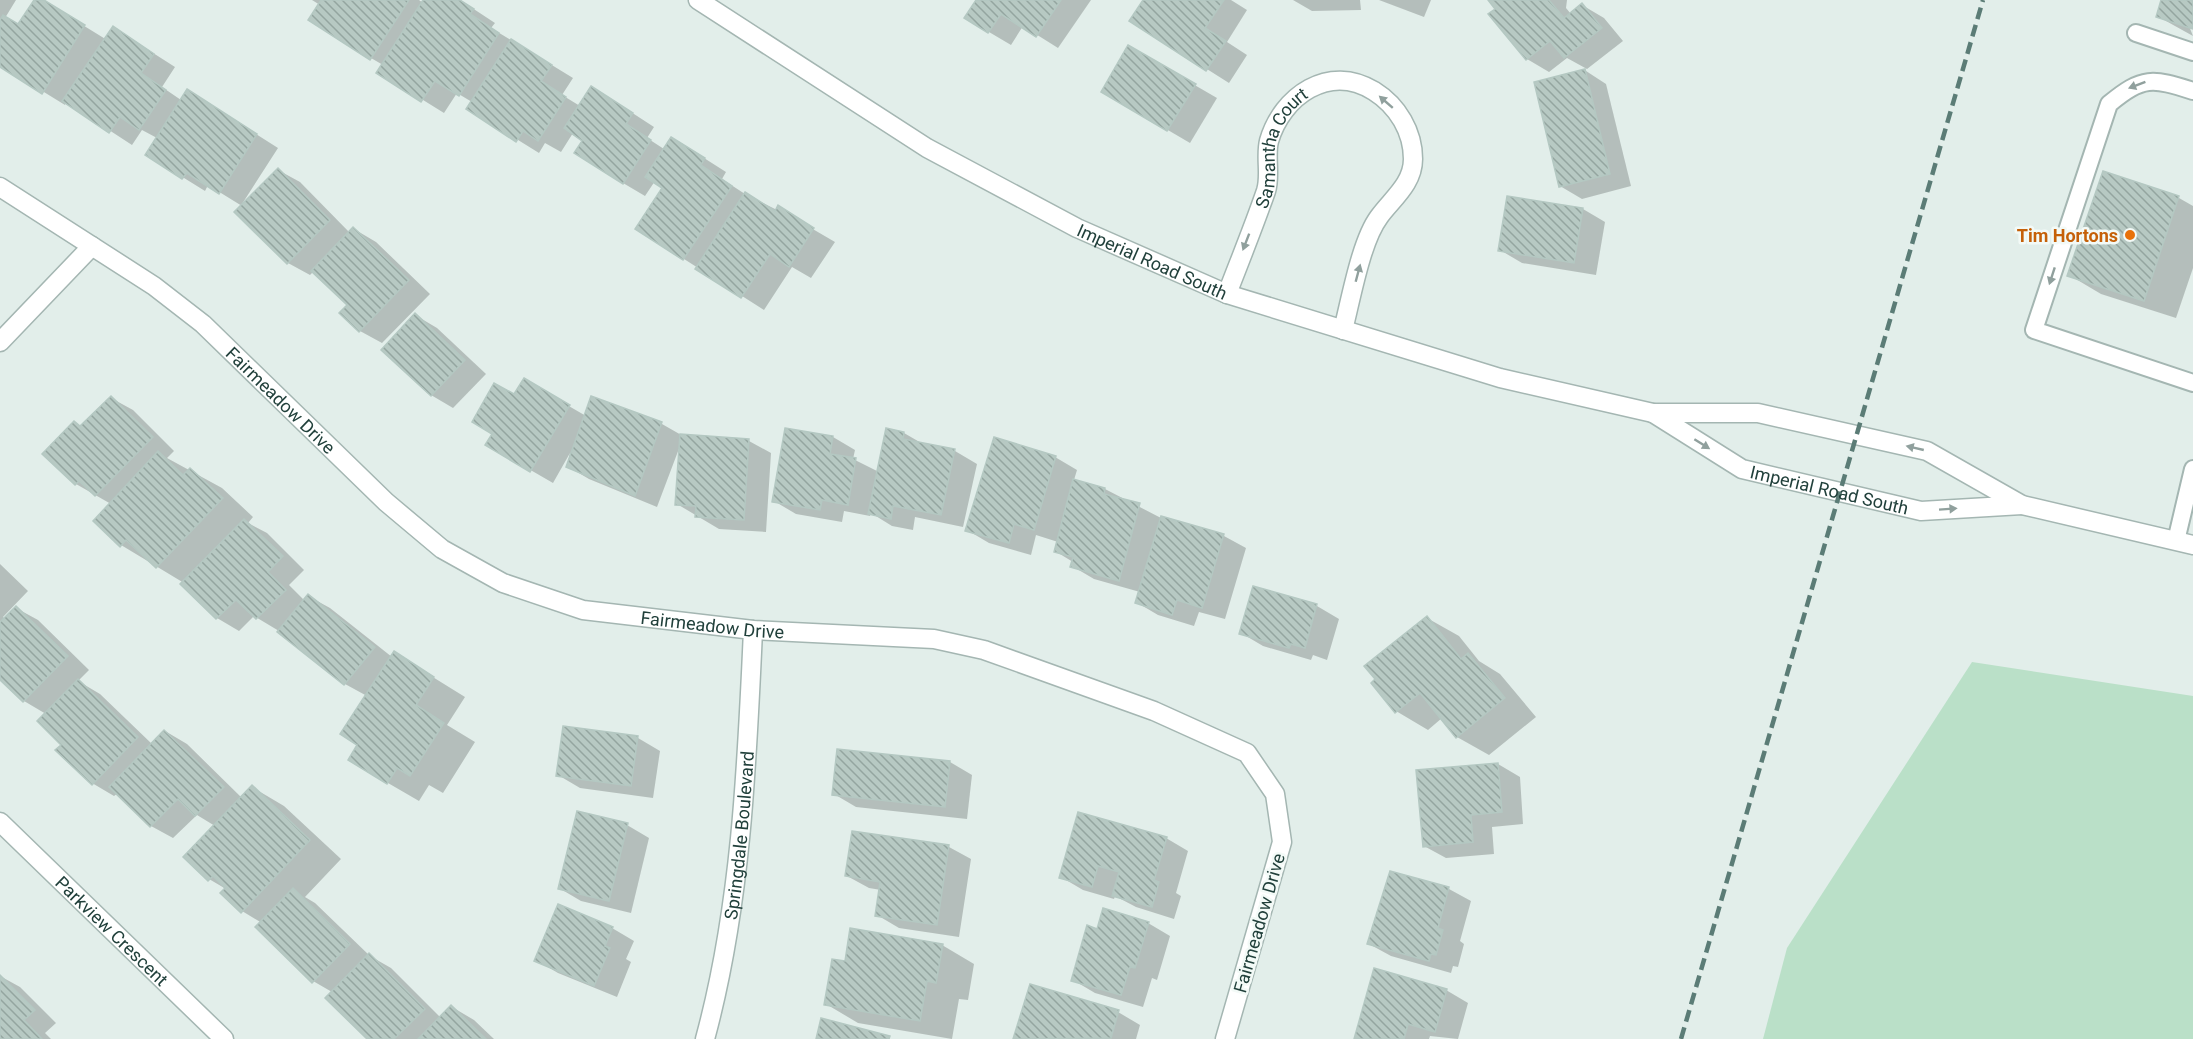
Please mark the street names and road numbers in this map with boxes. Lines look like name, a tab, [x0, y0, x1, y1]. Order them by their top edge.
street label: Samantha Court	[1250, 82, 1311, 211]
street label: Imperial Road South	[1074, 219, 1231, 303]
street label: Fairmeadow Drive	[222, 342, 340, 458]
street label: Imperial Road South	[1748, 461, 1911, 518]
street label: Fairmeadow Drive	[640, 606, 785, 642]
street label: Springdale Boulevard	[720, 750, 757, 921]
street label: Fairmeadow Drive	[1229, 851, 1289, 995]
street label: Parkview Crescent	[51, 871, 173, 990]

